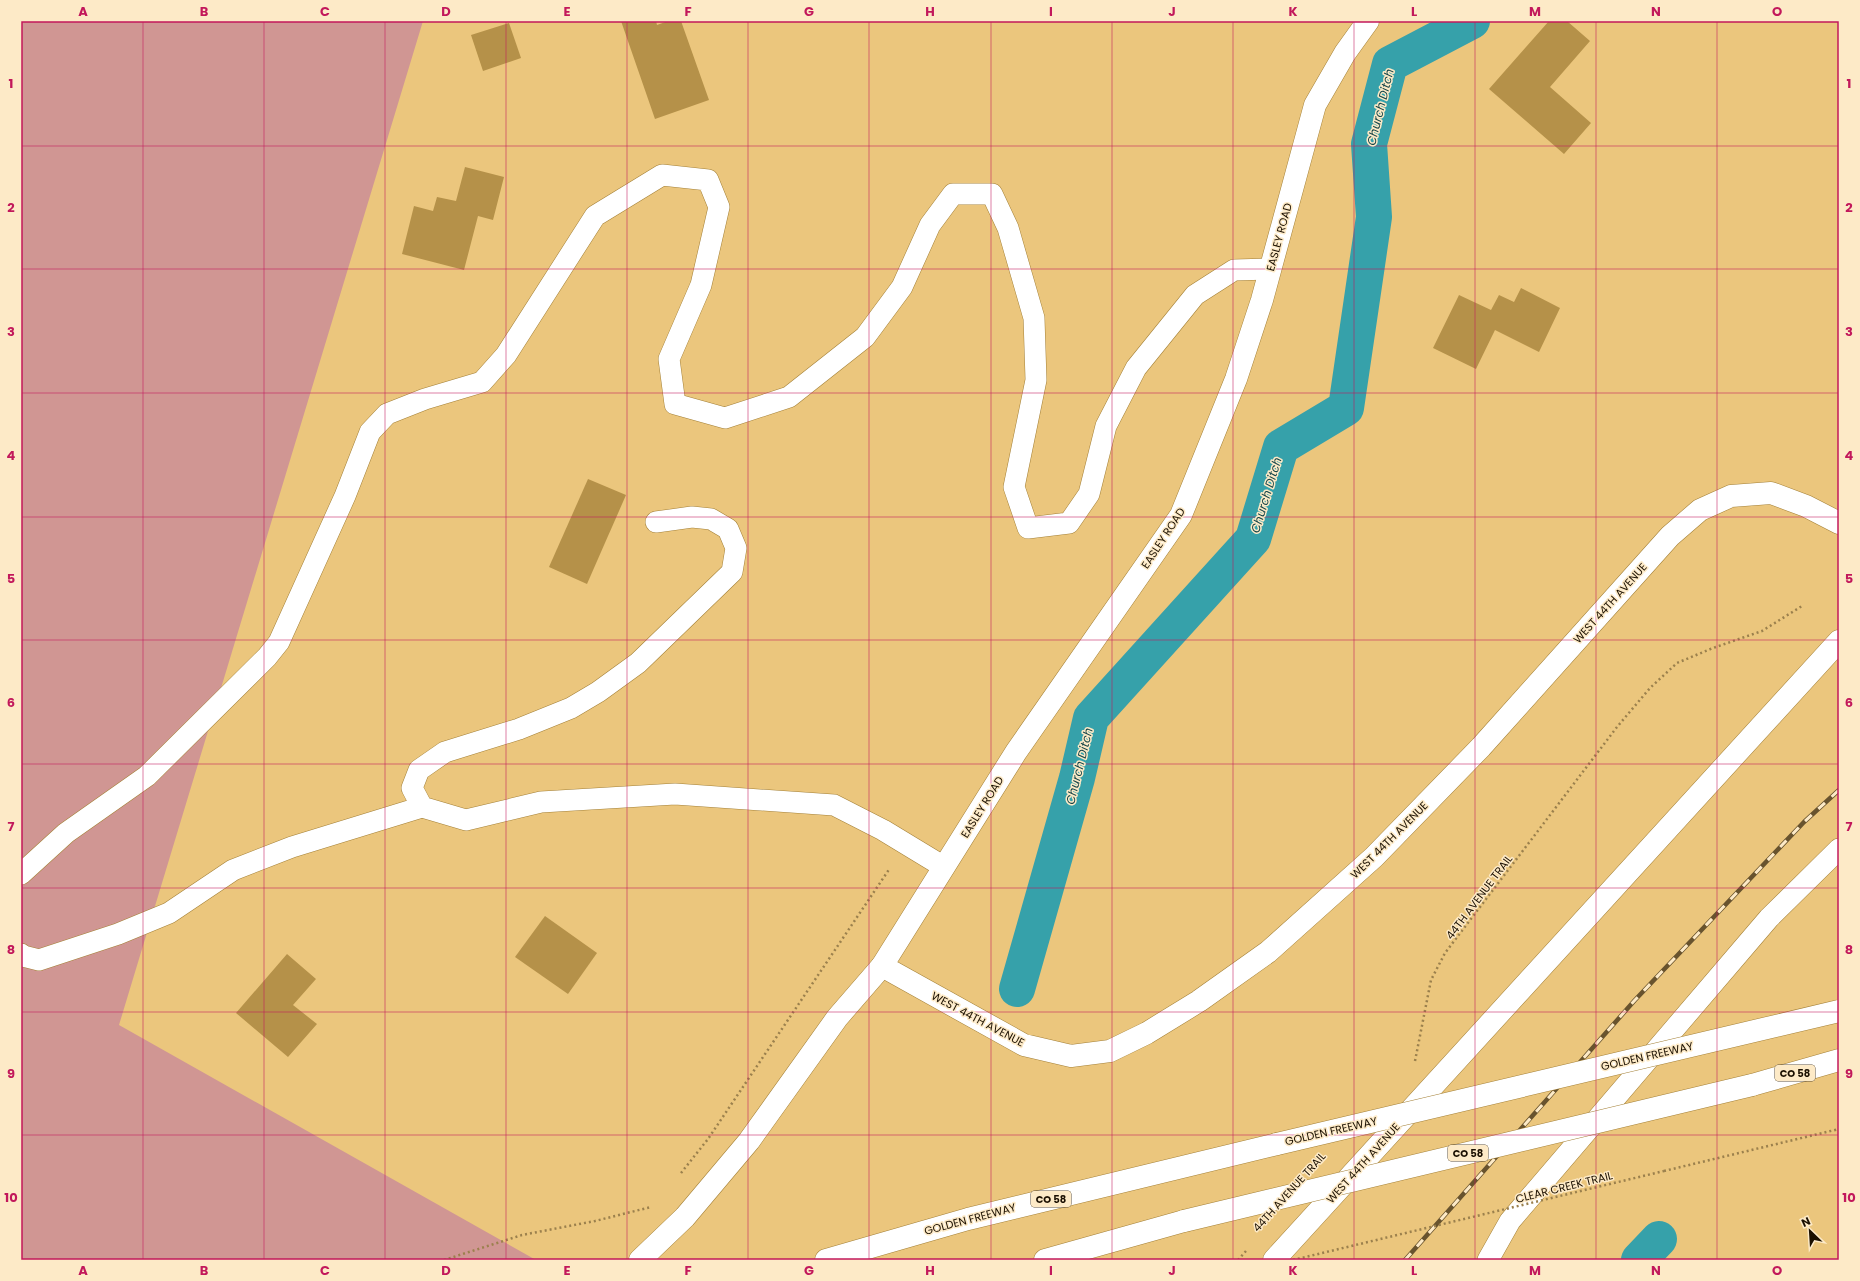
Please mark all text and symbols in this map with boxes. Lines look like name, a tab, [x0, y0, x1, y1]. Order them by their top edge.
text: A	[78, 2, 88, 21]
text: B	[200, 2, 209, 21]
text: C	[320, 2, 330, 21]
text: D	[441, 2, 451, 21]
text: E	[563, 2, 571, 21]
text: F	[684, 2, 692, 21]
text: G	[804, 2, 814, 21]
text: H	[925, 2, 935, 21]
text: I	[1049, 2, 1053, 21]
text: J	[1168, 2, 1176, 21]
text: K	[1288, 2, 1298, 21]
text: L	[1411, 2, 1417, 21]
text: M	[1529, 2, 1541, 21]
text: N	[1651, 2, 1661, 21]
text: O	[1772, 2, 1782, 21]
water label: Church Ditch	[1362, 67, 1398, 147]
text: 1	[9, 74, 13, 93]
text: 1	[1847, 74, 1851, 93]
text: 2	[7, 198, 15, 217]
text: 2	[1845, 198, 1853, 217]
street label: EASLEY ROAD	[1262, 201, 1296, 273]
text: 3	[7, 322, 15, 341]
text: 3	[1845, 322, 1853, 341]
text: 4	[7, 446, 16, 465]
text: 4	[1845, 446, 1854, 465]
water label: Church Ditch	[1246, 455, 1286, 535]
street label: EASLEY ROAD	[1137, 504, 1189, 572]
street label: WEST 44TH AVENUE	[1569, 559, 1651, 647]
text: 5	[7, 569, 15, 588]
text: 5	[1845, 569, 1853, 588]
text: 6	[7, 693, 15, 712]
text: 6	[1845, 693, 1853, 712]
water label: Church Ditch	[1061, 726, 1097, 806]
street label: EASLEY ROAD	[957, 773, 1007, 841]
street label: WEST 44TH AVENUE	[1347, 798, 1431, 882]
text: 7	[8, 817, 15, 836]
text: 7	[1846, 817, 1853, 836]
street label: 44TH AVENUE TRAIL	[1442, 851, 1516, 943]
text: 8	[7, 940, 15, 959]
text: 8	[1845, 940, 1853, 959]
street label: WEST 44TH AVENUE	[929, 988, 1027, 1050]
street label: GOLDEN FREEWAY	[1599, 1037, 1695, 1074]
text: 9	[7, 1064, 15, 1083]
text: 9	[1845, 1064, 1853, 1083]
road number: CO 58	[1775, 1065, 1815, 1081]
street label: GOLDEN FREEWAY	[1283, 1112, 1379, 1149]
street label: WEST 44TH AVENUE	[1322, 1119, 1404, 1207]
road number: CO 58	[1448, 1145, 1488, 1161]
street label: 44TH AVENUE TRAIL	[1249, 1149, 1329, 1235]
street label: CLEAR CREEK TRAIL	[1514, 1167, 1614, 1207]
text: 10	[4, 1188, 18, 1207]
text: 10	[1842, 1188, 1856, 1207]
road number: CO 58	[1031, 1191, 1071, 1207]
street label: GOLDEN FREEWAY	[922, 1199, 1018, 1239]
north arrow	[1790, 1211, 1830, 1251]
text: N	[1799, 1213, 1813, 1231]
text: A	[78, 1261, 88, 1280]
text: B	[200, 1261, 209, 1280]
text: C	[320, 1261, 330, 1280]
text: D	[441, 1261, 451, 1280]
text: E	[563, 1261, 571, 1280]
text: F	[684, 1261, 692, 1280]
text: G	[804, 1261, 814, 1280]
text: H	[925, 1261, 935, 1280]
text: I	[1049, 1261, 1053, 1280]
text: J	[1168, 1261, 1176, 1280]
text: K	[1288, 1261, 1298, 1280]
text: L	[1411, 1261, 1417, 1280]
text: M	[1529, 1261, 1541, 1280]
text: N	[1651, 1261, 1661, 1280]
text: O	[1772, 1261, 1782, 1280]

